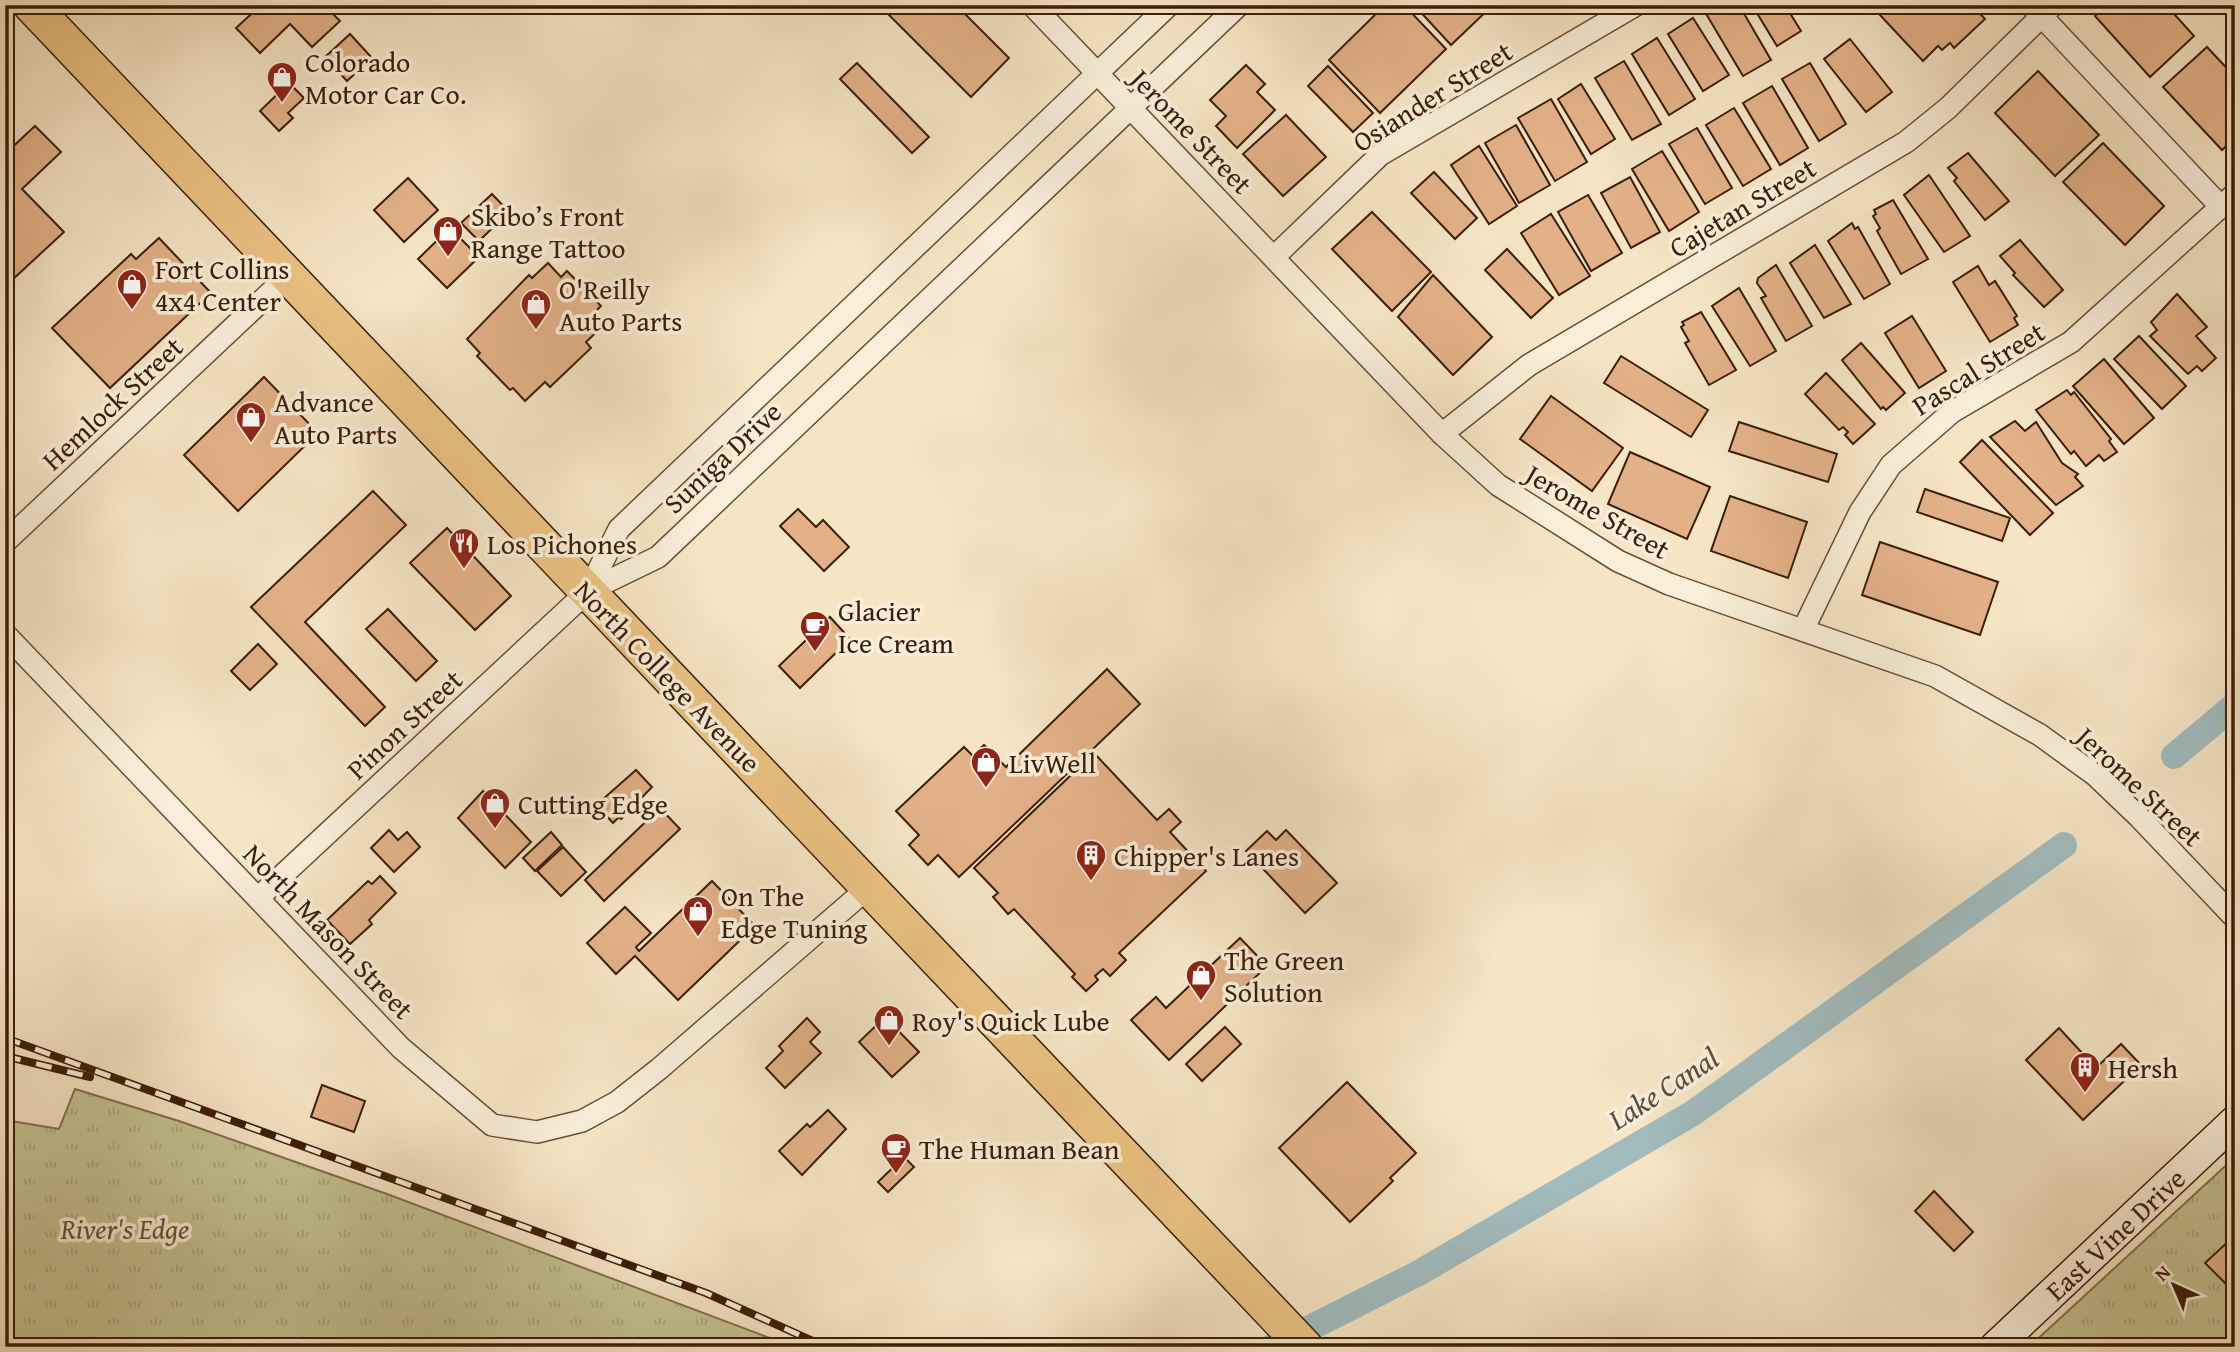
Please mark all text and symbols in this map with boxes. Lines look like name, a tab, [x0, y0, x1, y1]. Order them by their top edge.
street label: Osiander Street	[1344, 30, 1520, 161]
place label: Colorado Motor Car Co.	[305, 41, 467, 114]
street label: Jerome Street	[1119, 57, 1263, 203]
shop icon: Colorado Motor Car Co.	[265, 60, 299, 104]
street label: Cajetan Street	[1661, 147, 1823, 267]
place label: Skibo’s Front Range Tattoo	[471, 195, 626, 268]
shop icon: Skibo’s Front Range Tattoo	[431, 214, 465, 258]
place label: Fort Collins 4x4 Center	[155, 248, 289, 321]
shop icon: Fort Collins 4x4 Center	[115, 267, 149, 311]
place label: O'Reilly Auto Parts	[559, 268, 682, 341]
shop icon: O'Reilly Auto Parts	[519, 287, 553, 331]
street label: Pascal Street	[1904, 311, 2053, 425]
street label: Hemlock Street	[32, 327, 192, 479]
place label: Advance Auto Parts	[274, 381, 397, 454]
street label: Suniga Drive	[654, 391, 790, 523]
shop icon: Advance Auto Parts	[234, 400, 268, 444]
street label: Jerome Street	[1516, 452, 1678, 569]
place label: Los Pichones	[487, 523, 637, 564]
restaurant icon: Los Pichones	[447, 526, 481, 570]
street label: North College Avenue	[565, 571, 771, 781]
place label: Glacier Ice Cream	[838, 590, 954, 663]
cafe icon: Glacier Ice Cream	[798, 609, 832, 653]
street label: Pinon Street	[337, 659, 471, 789]
street label: Jerome Street	[2065, 714, 2213, 856]
place label: LivWell	[1009, 742, 1096, 783]
shop icon: LivWell	[969, 745, 1003, 789]
place label: Cutting Edge	[518, 783, 668, 824]
shop icon: Cutting Edge	[478, 786, 512, 830]
street label: North Mason Street	[234, 834, 424, 1028]
place label: Chipper's Lanes	[1114, 835, 1299, 876]
building icon: Chipper's Lanes	[1074, 838, 1108, 882]
place label: On The Edge Tuning	[721, 875, 867, 948]
shop icon: On The Edge Tuning	[681, 894, 715, 938]
place label: The Green Solution	[1224, 939, 1345, 1012]
shop icon: The Green Solution	[1184, 958, 1218, 1002]
place label: Roy's Quick Lube	[912, 1000, 1110, 1041]
shop icon: Roy's Quick Lube	[872, 1003, 906, 1047]
water label: Lake Canal	[1598, 1036, 1727, 1141]
place label: Hersh	[2108, 1047, 2178, 1088]
building icon: Hersh	[2068, 1050, 2102, 1094]
place label: The Human Bean	[919, 1128, 1120, 1169]
cafe icon: The Human Bean	[879, 1131, 913, 1175]
street label: East Vine Drive	[2036, 1158, 2194, 1310]
park label: River's Edge	[60, 1208, 189, 1249]
north arrow	[2138, 1250, 2208, 1320]
text: N	[2148, 1258, 2177, 1287]

